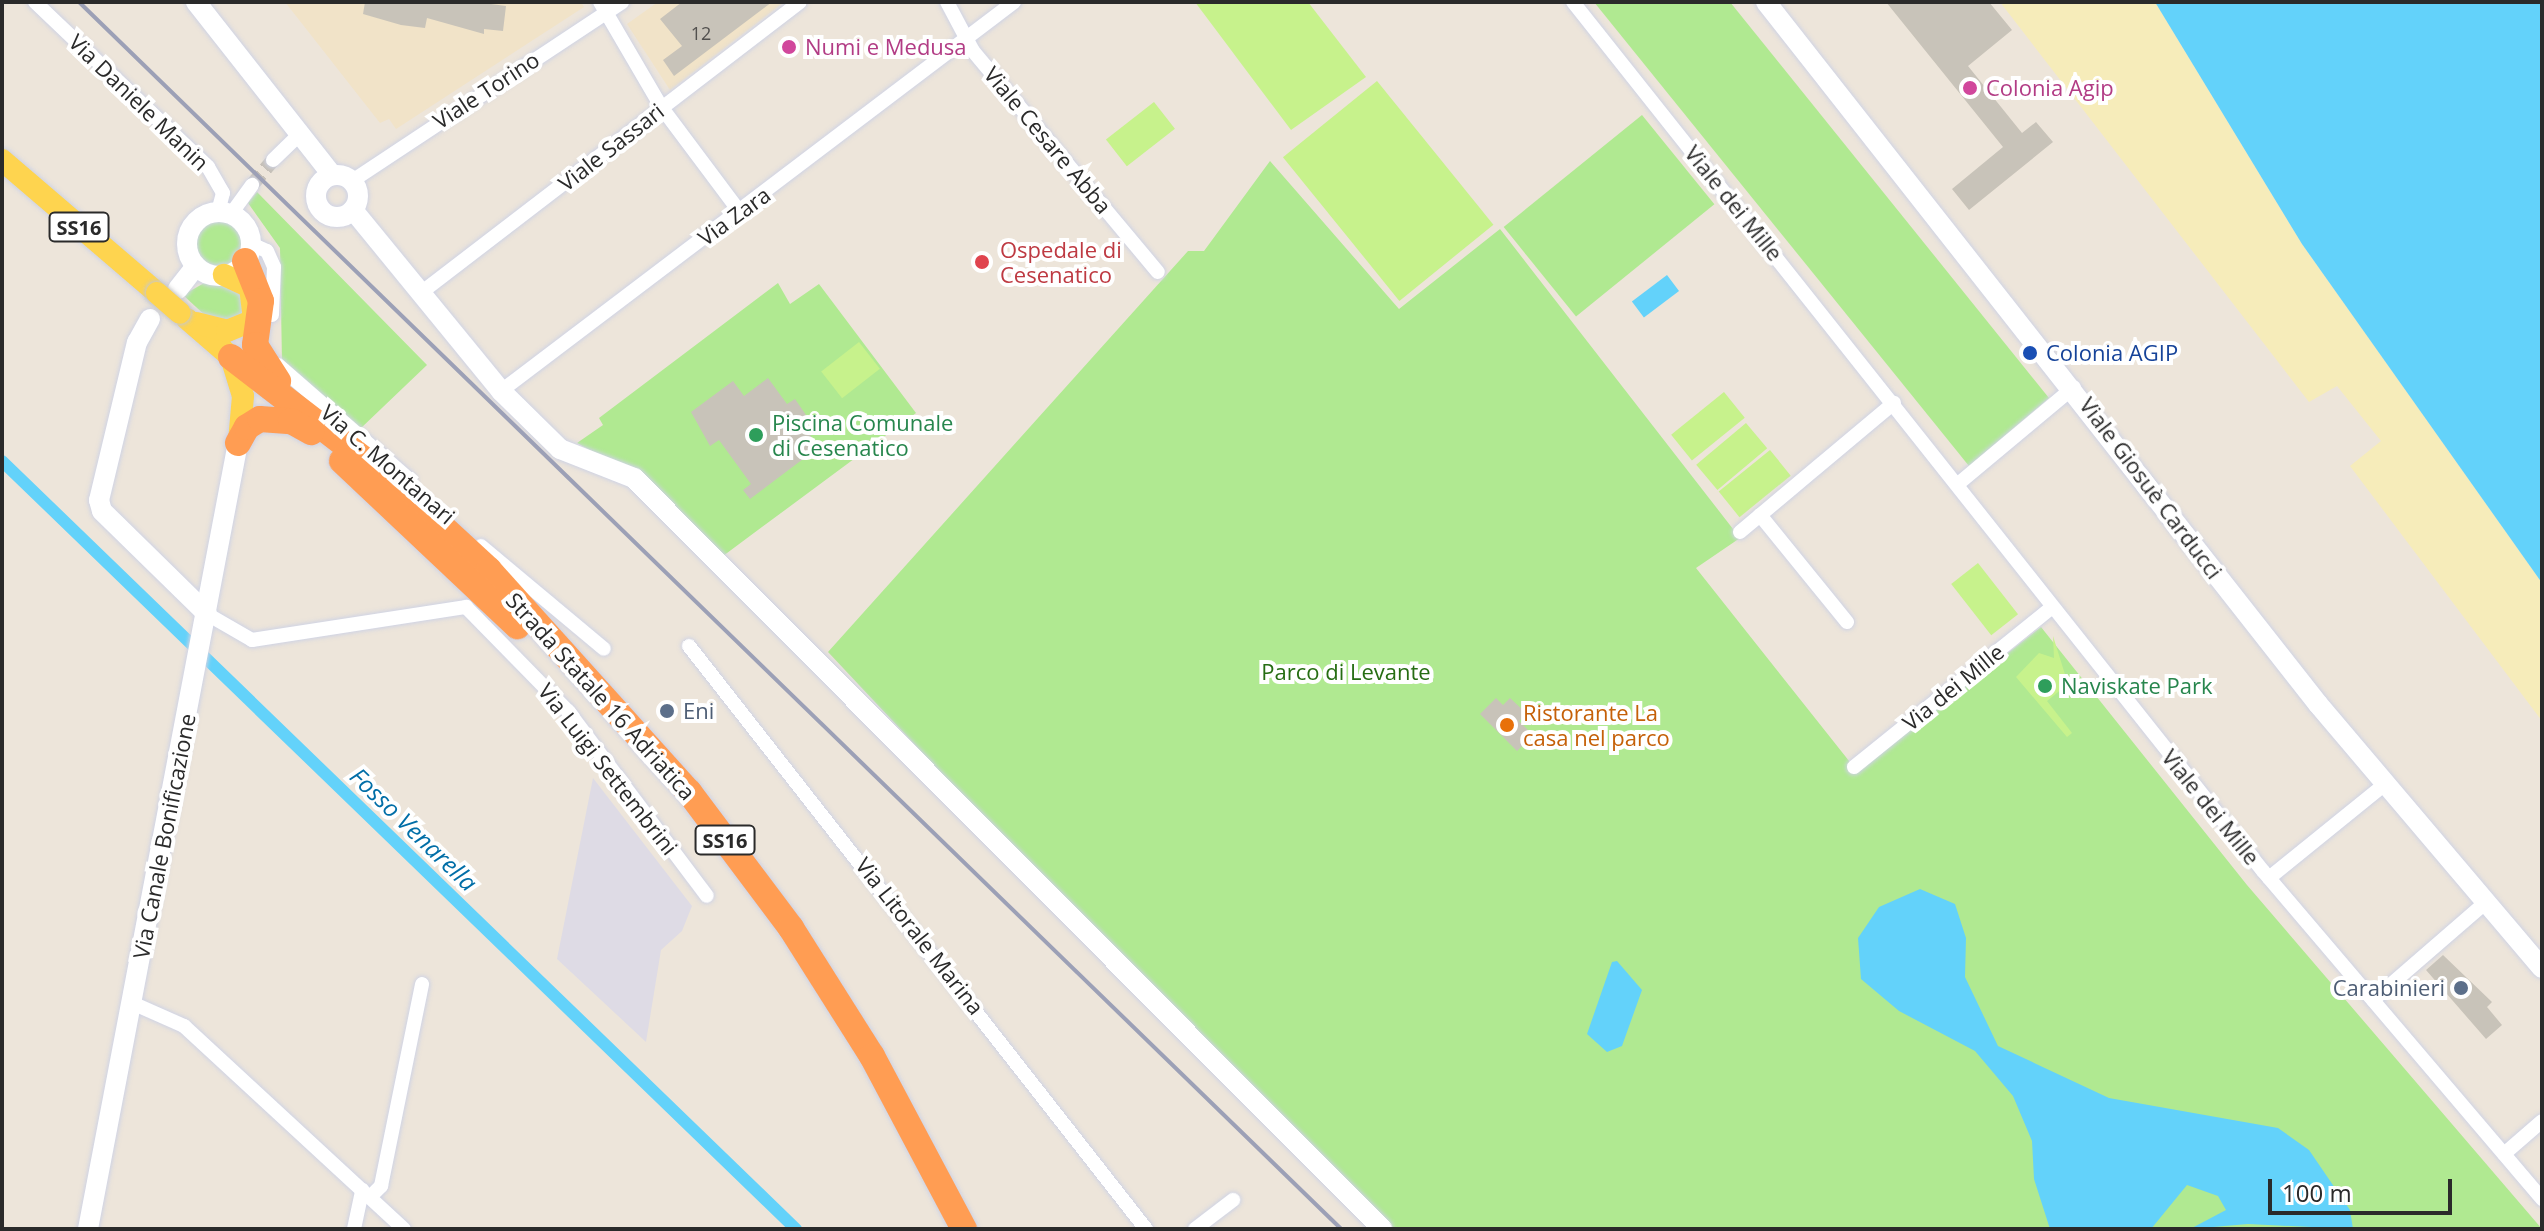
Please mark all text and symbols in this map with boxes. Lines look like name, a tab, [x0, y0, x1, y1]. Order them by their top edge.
house number: 12	[691, 22, 711, 44]
street label: Via Daniele Manin	[64, 28, 214, 176]
place label: Numi e Medusa	[805, 34, 967, 60]
marker: Numi e Medusa	[780, 38, 798, 56]
street label: Viale Torino	[428, 46, 544, 134]
street label: Viale Cesare Abba	[979, 61, 1117, 219]
place label: Colonia Agip	[1986, 75, 2114, 101]
marker: Colonia Agip	[1961, 79, 1979, 97]
street label: Viale Sassari	[553, 98, 669, 196]
street label: Viale dei Mille	[1680, 140, 1788, 266]
street label: Via Zara	[693, 181, 775, 251]
road number: SS16	[47, 211, 111, 243]
place label: Ospedale di Cesenatico	[1000, 236, 1122, 288]
marker: Ospedale di Cesenatico	[971, 251, 993, 273]
place label: Colonia AGIP	[2046, 340, 2178, 366]
marker: Colonia AGIP	[2021, 344, 2039, 362]
street label: Viale Giosuè Carducci	[2074, 392, 2228, 584]
street label: Via C. Montanari	[316, 399, 460, 529]
place label: Piscina Comunale di Cesenatico	[772, 409, 953, 460]
marker: Piscina Comunale di Cesenatico	[747, 426, 765, 444]
street label: Strada Statale 16 Adriatica	[501, 587, 701, 805]
street label: Via dei Mille	[1897, 638, 2009, 736]
park label: Parco di Levante	[1261, 659, 1431, 685]
place label: Naviskate Park	[2061, 673, 2213, 699]
marker: Naviskate Park	[2036, 677, 2054, 695]
street label: Via Luigi Settembrini	[533, 678, 683, 860]
place label: Eni	[683, 698, 714, 724]
place label: Ristorante La casa nel parco	[1523, 699, 1670, 750]
marker: Eni	[658, 702, 676, 720]
street label: Via Canale Bonificazione	[127, 711, 201, 961]
marker: Ristorante La casa nel parco	[1498, 716, 1516, 734]
street label: Viale dei Mille	[2157, 744, 2265, 870]
water label: Fosso Venarella	[345, 761, 483, 897]
road number: SS16	[693, 824, 757, 856]
street label: Via Litorale Marina	[851, 852, 989, 1020]
place label: Carabinieri	[2333, 975, 2445, 1001]
marker: Carabinieri	[2452, 979, 2470, 997]
scale bar	[2272, 1163, 2456, 1213]
text: 100 m	[2282, 1176, 2352, 1209]

